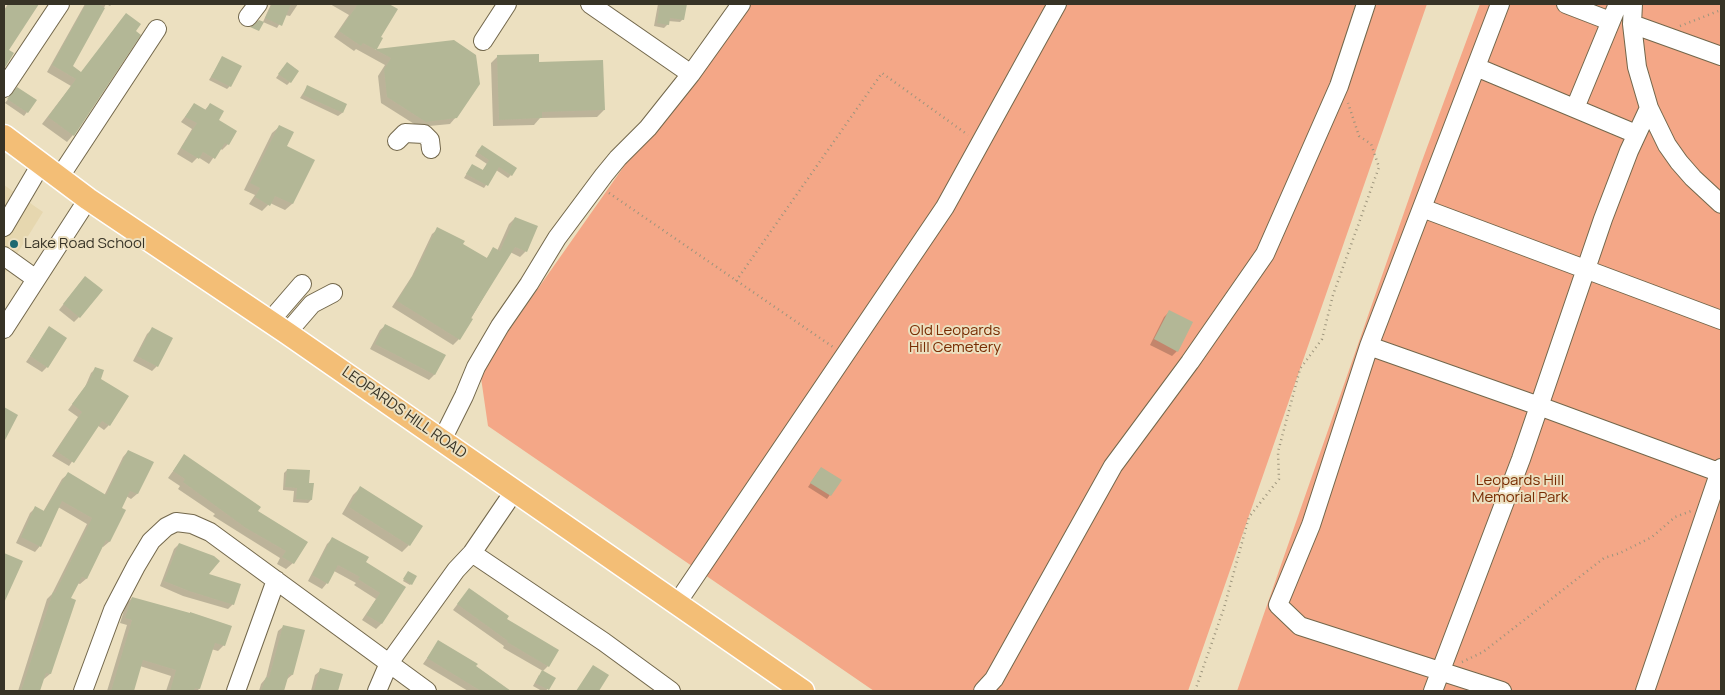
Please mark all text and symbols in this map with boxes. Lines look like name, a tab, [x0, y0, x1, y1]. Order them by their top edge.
place label: Lake Road School	[24, 235, 145, 253]
marker: Lake Road School	[8, 238, 20, 250]
park label: Old Leopards Hill Cemetery	[909, 322, 1001, 357]
street label: LEOPARDS HILL ROAD	[338, 363, 470, 463]
park label: Leopards Hill Memorial Park	[1472, 472, 1568, 507]

